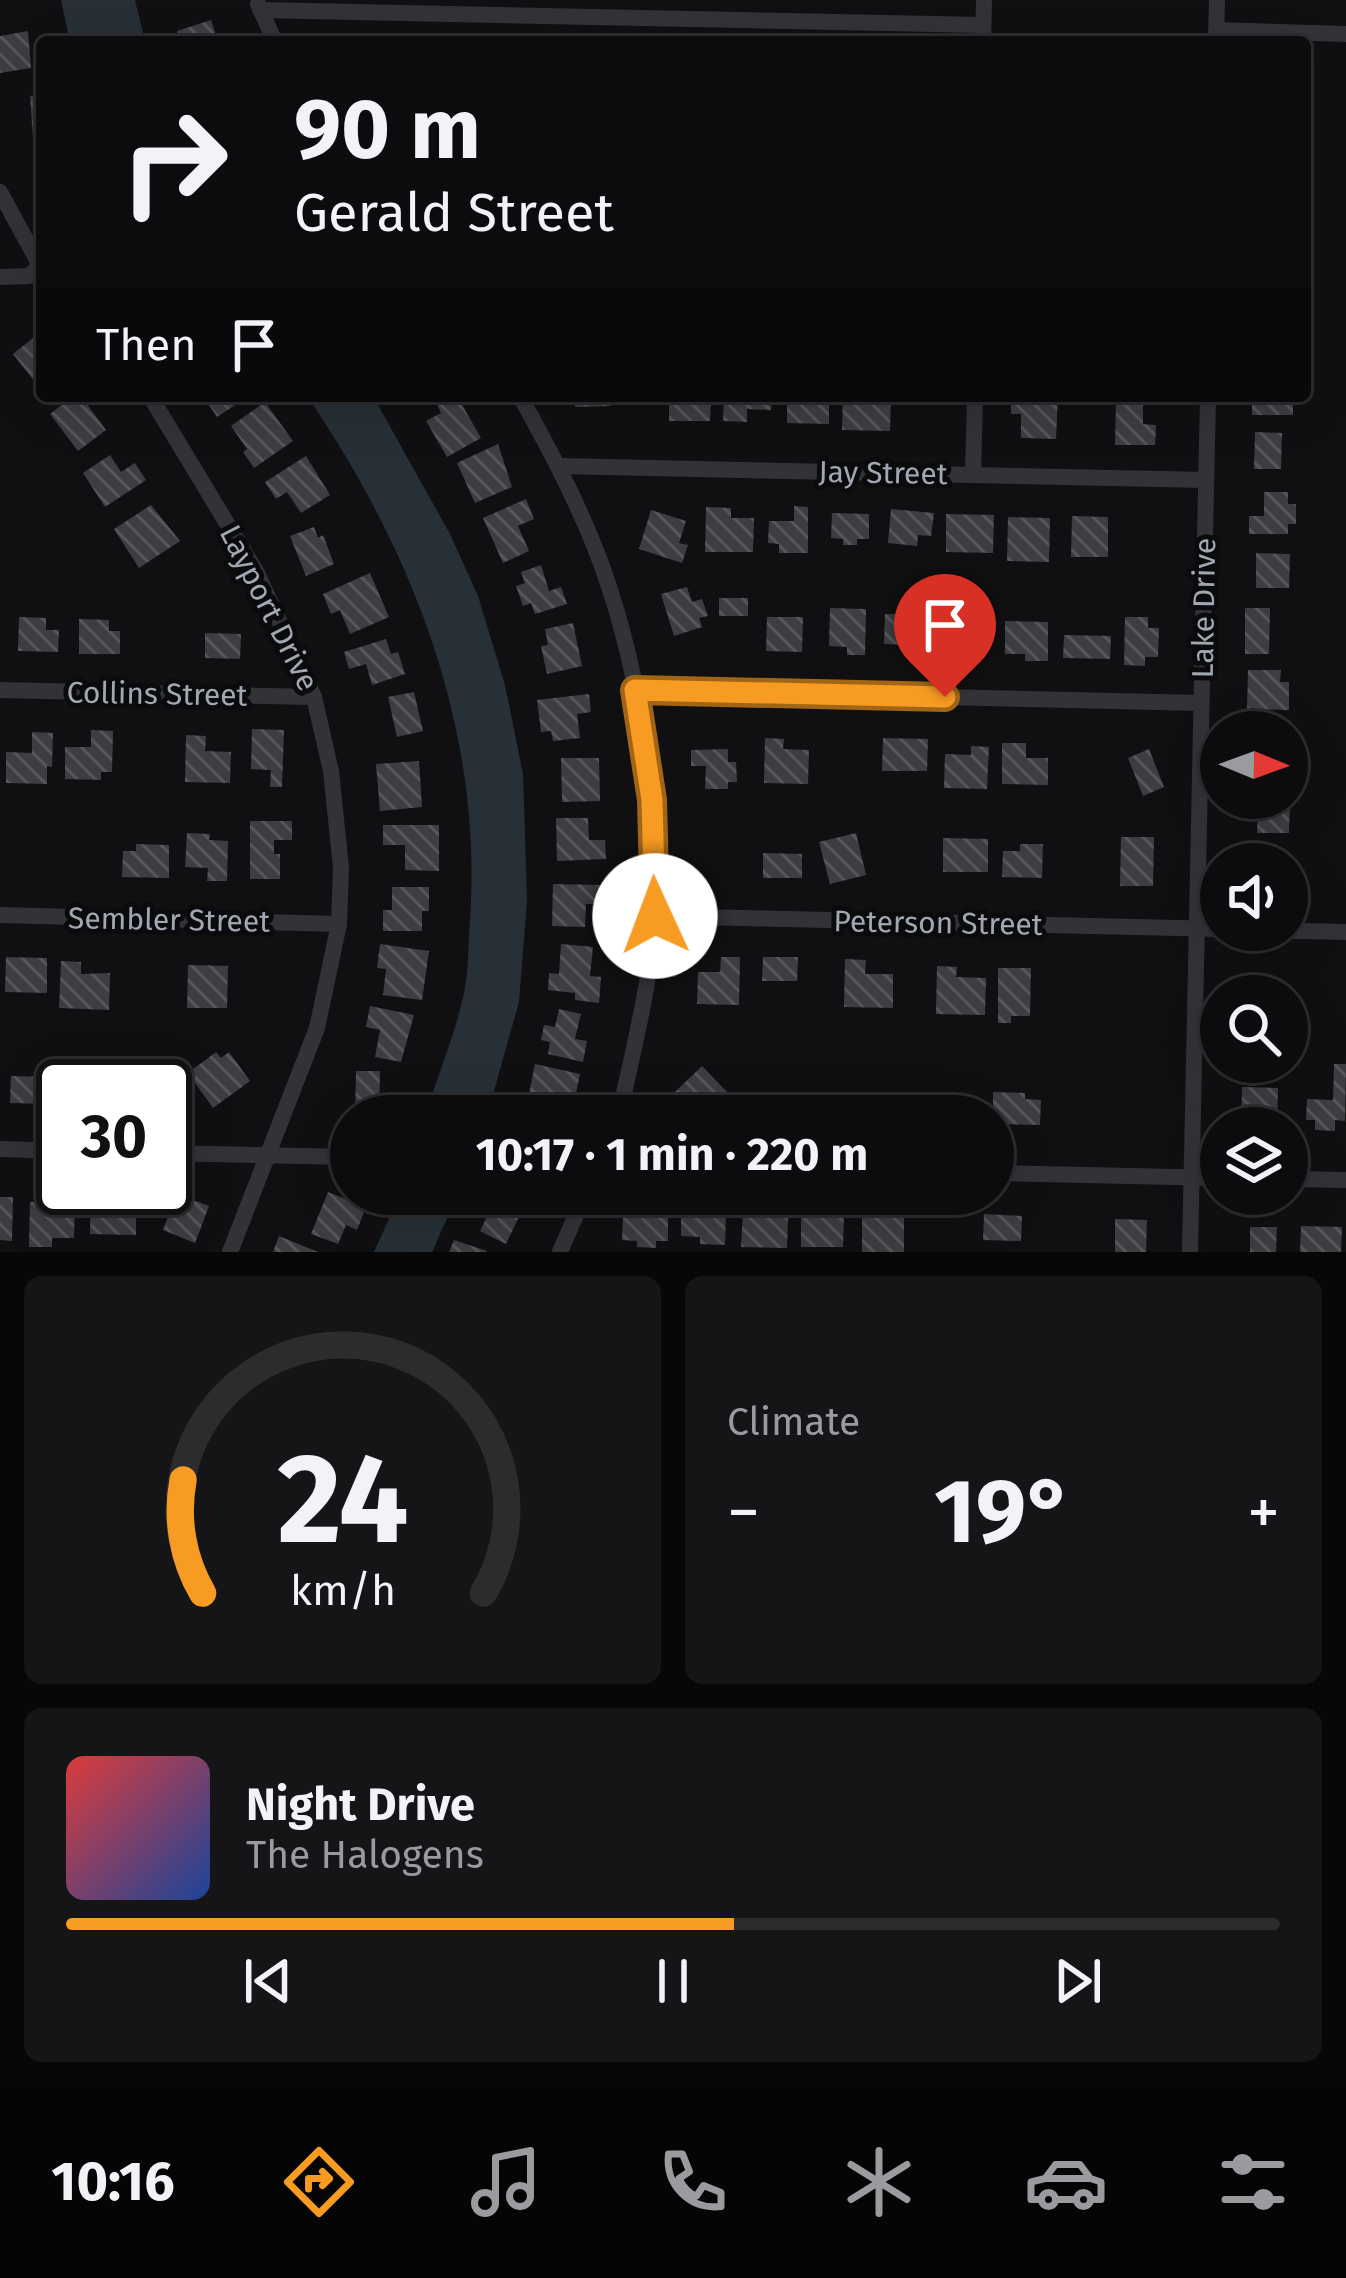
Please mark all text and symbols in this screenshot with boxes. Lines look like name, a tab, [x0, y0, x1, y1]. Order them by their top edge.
text: 90 m	[294, 79, 481, 180]
icon: right	[96, 84, 252, 240]
text: Gerald Street	[294, 181, 614, 245]
icon: arrive	[221, 312, 287, 378]
text: Then	[96, 318, 197, 372]
street label: Jay Street	[818, 454, 948, 492]
street label: Layport Drive	[212, 519, 326, 697]
street label: Lake Drive	[1185, 537, 1223, 679]
pin	[894, 574, 996, 697]
icon: arrive	[912, 592, 978, 658]
street label: Collins Street	[66, 674, 248, 714]
north arrow	[1200, 711, 1308, 819]
map controls	[1200, 711, 1308, 1215]
button: sound	[1200, 843, 1308, 951]
position arrow	[592, 853, 718, 979]
street label: Sembler Street	[68, 900, 271, 940]
street label: Peterson Street	[833, 903, 1043, 943]
button: search	[1200, 975, 1308, 1083]
speed limit sign: 30	[36, 1059, 192, 1215]
button: layers	[1200, 1107, 1308, 1215]
text: 10:17 · 1 min · 220 m	[476, 1128, 868, 1182]
text: Climate	[727, 1399, 860, 1445]
text: 24	[277, 1425, 408, 1575]
text: 19°	[934, 1458, 1073, 1566]
text: −	[727, 1473, 760, 1552]
text: +	[1247, 1473, 1280, 1552]
text: km/h	[289, 1565, 396, 1616]
text: Night Drive	[246, 1778, 475, 1832]
text: The Halogens	[246, 1832, 484, 1878]
icon: previous	[235, 1948, 301, 2014]
icon: pause	[640, 1948, 706, 2014]
icon: next	[1045, 1948, 1111, 2014]
icon: directions	[277, 2140, 361, 2224]
icon: music	[464, 2140, 548, 2224]
icon: phone	[651, 2140, 735, 2224]
icon: climate	[837, 2140, 921, 2224]
icon: car	[1024, 2140, 1108, 2224]
icon: filters	[1211, 2140, 1295, 2224]
text: 10:16	[51, 2150, 175, 2214]

